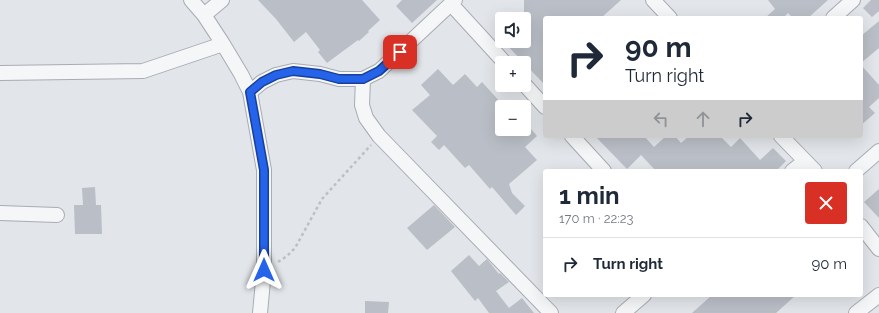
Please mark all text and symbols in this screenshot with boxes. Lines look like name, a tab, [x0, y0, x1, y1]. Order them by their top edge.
map controls	[495, 12, 531, 136]
button: sound	[495, 12, 531, 48]
text: 90 m	[625, 31, 691, 64]
icon: right	[559, 32, 611, 84]
pin	[383, 35, 417, 69]
icon: arrive	[389, 41, 411, 63]
button: +	[495, 56, 531, 92]
text: Turn right	[625, 65, 704, 86]
button: −	[495, 100, 531, 136]
icon: left	[650, 108, 672, 130]
icon: ahead	[692, 108, 714, 130]
icon: right	[734, 108, 756, 130]
text: 1 min	[559, 181, 620, 210]
button: close	[805, 182, 847, 224]
text: 170 m · 22:23	[559, 211, 633, 226]
position arrow	[243, 249, 285, 291]
icon: right	[559, 253, 581, 275]
text: Turn right	[593, 255, 663, 273]
text: 90 m	[811, 255, 847, 273]

